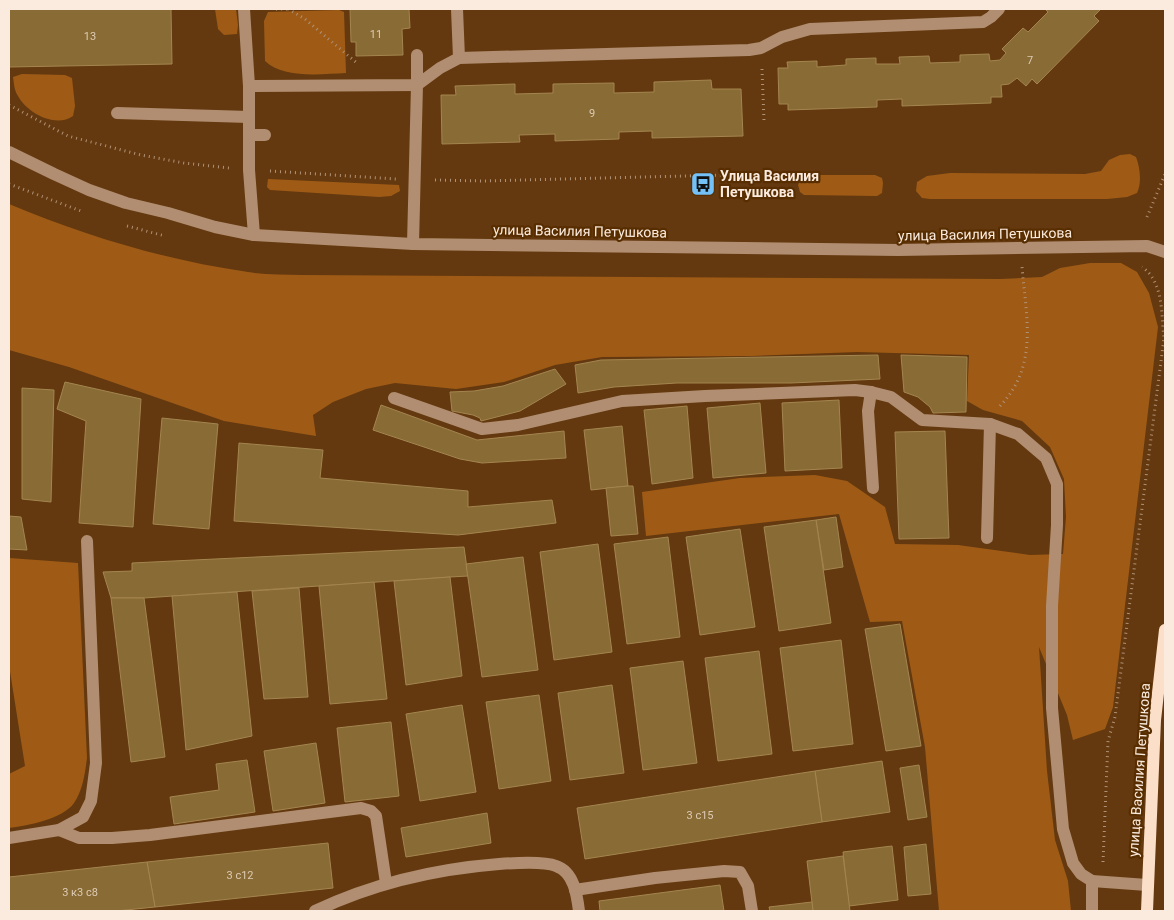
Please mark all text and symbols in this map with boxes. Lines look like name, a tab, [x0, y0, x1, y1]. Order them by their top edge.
house number: 11	[370, 28, 382, 41]
house number: 13	[84, 30, 96, 43]
house number: 7	[1027, 54, 1033, 67]
house number: 9	[589, 107, 595, 120]
place label: Улица Василия Петушкова	[720, 168, 819, 200]
bus stop icon: Улица Василия Петушкова	[690, 171, 716, 197]
street label: улица Василия Петушкова	[493, 221, 667, 241]
street label: улица Василия Петушкова	[898, 224, 1072, 244]
street label: улица Василия Петушкова	[1125, 683, 1153, 857]
house number: 3 с15	[686, 809, 714, 822]
house number: 3 с12	[226, 869, 254, 882]
house number: 3 к3 с8	[62, 886, 98, 899]

